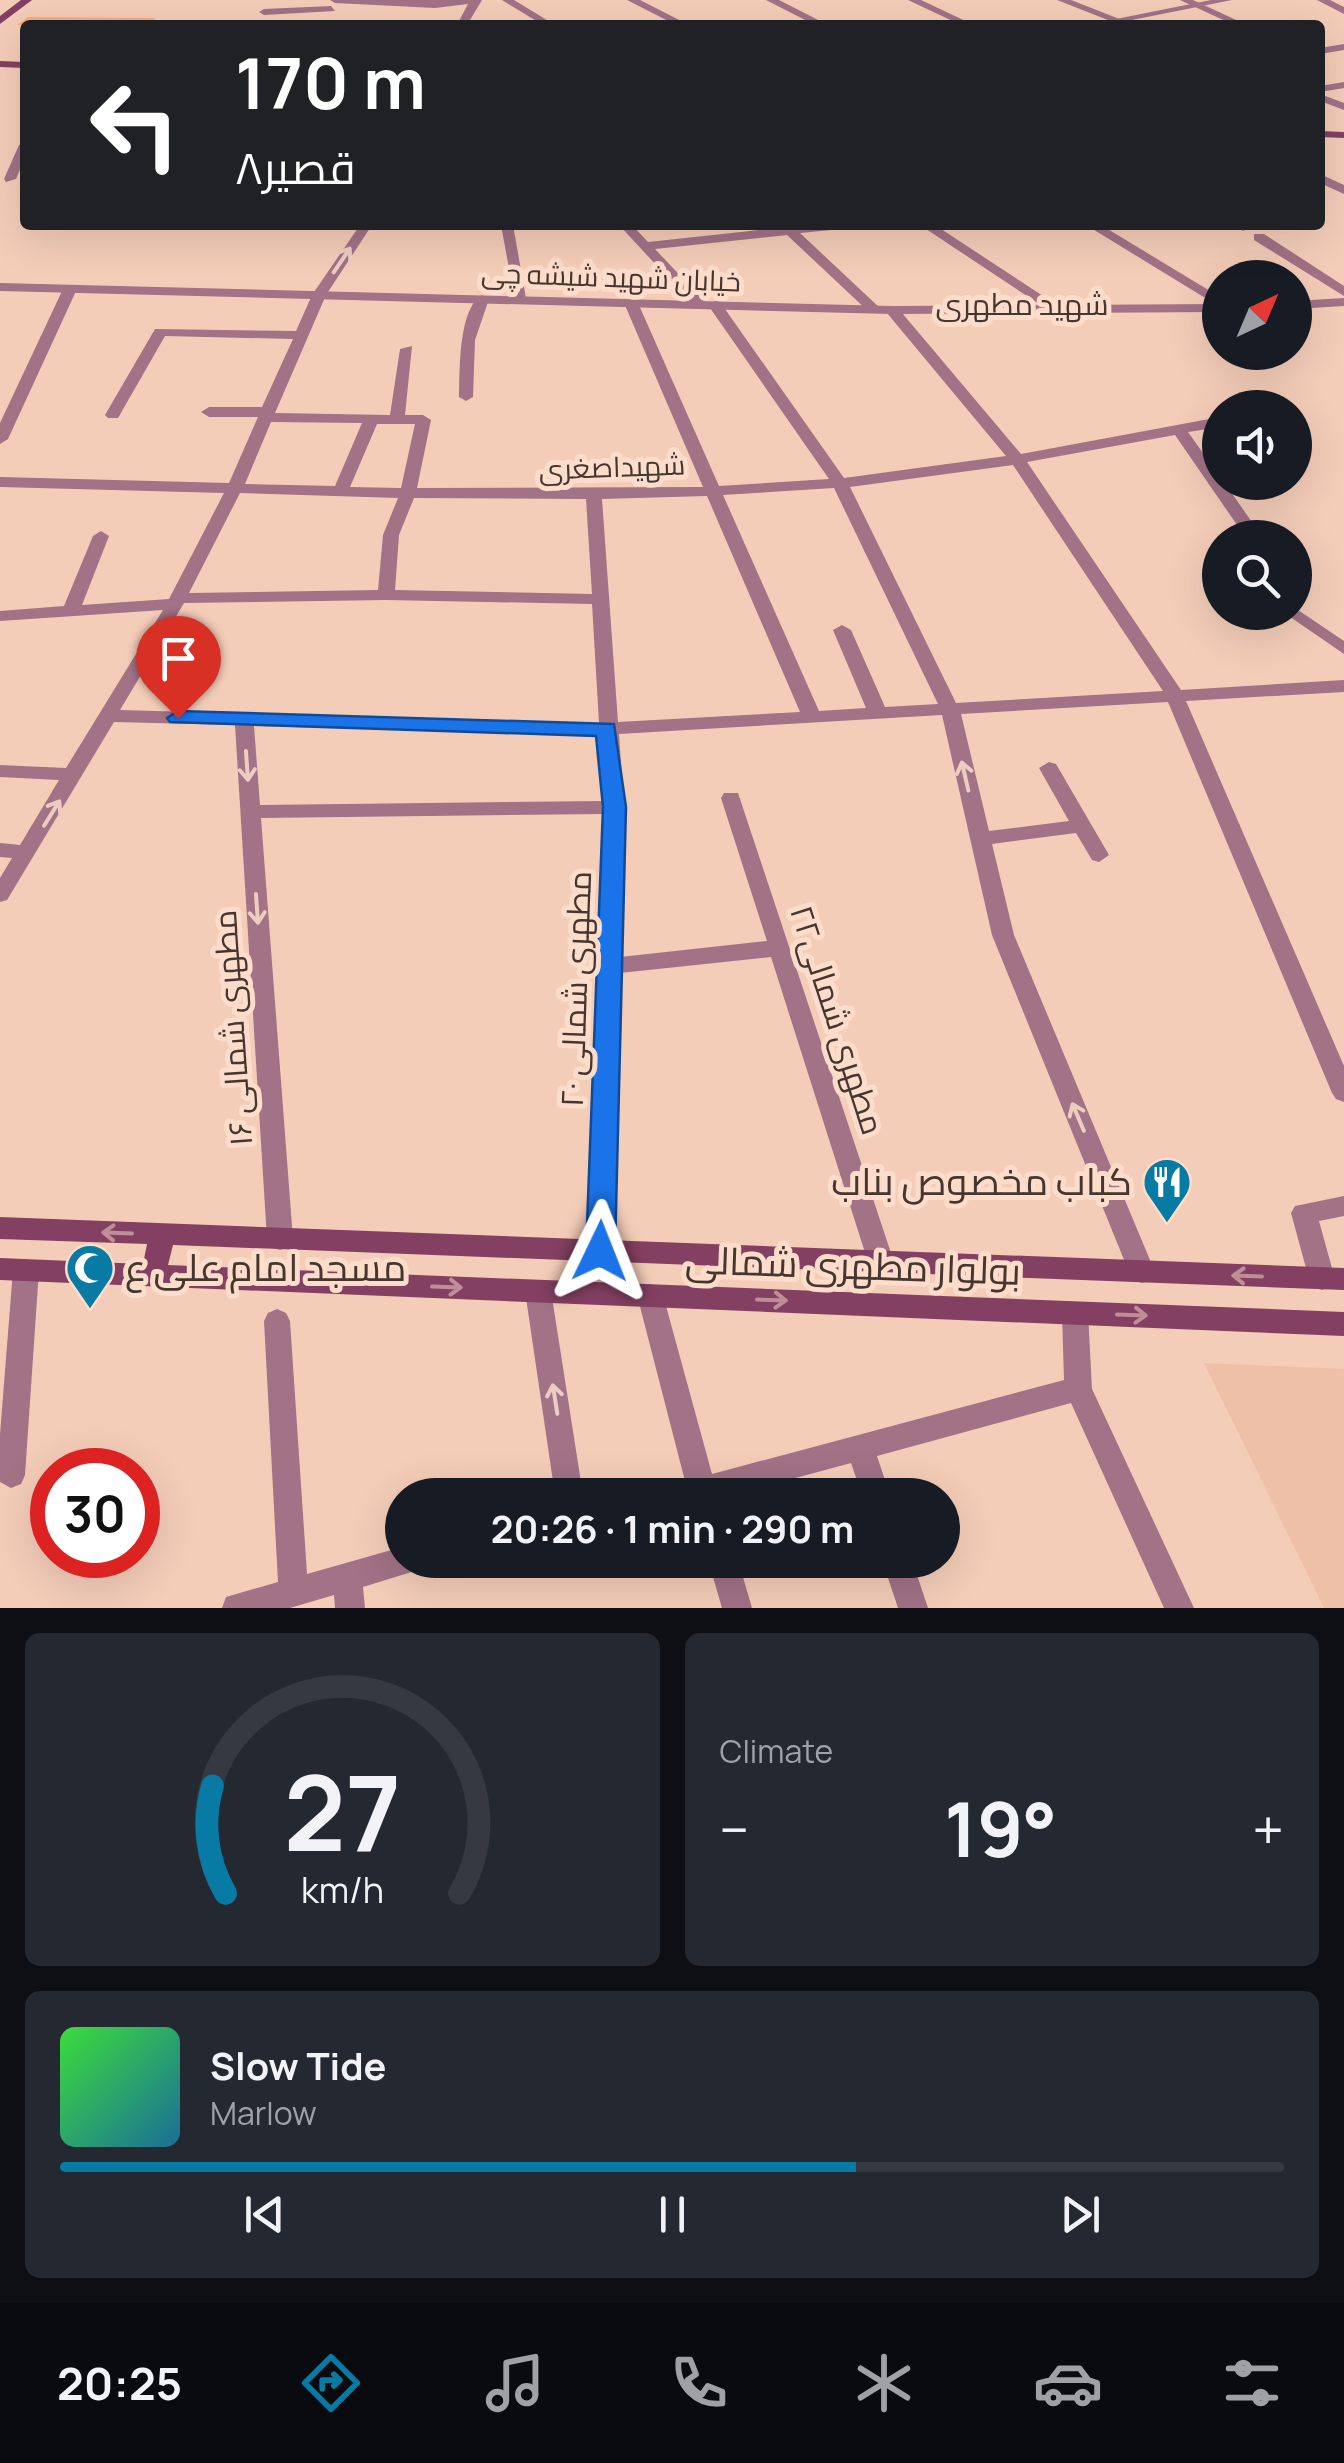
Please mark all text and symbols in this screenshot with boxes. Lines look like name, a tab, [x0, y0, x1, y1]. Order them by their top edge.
text: 170 m	[235, 34, 426, 130]
icon: left	[70, 60, 200, 190]
text: قصیر۸	[235, 136, 356, 198]
one-way arrow	[332, 246, 353, 274]
street label: خیابان شهید شیشه چی	[480, 252, 742, 301]
north arrow	[1202, 260, 1312, 370]
map controls	[1202, 260, 1312, 630]
district label: شهید مطهری	[936, 283, 1108, 324]
button: sound	[1202, 390, 1312, 500]
street label: شهیداصغری	[538, 444, 686, 488]
button: search	[1202, 520, 1312, 630]
pin	[136, 616, 221, 719]
icon: arrive	[151, 631, 206, 686]
one-way arrow	[238, 749, 257, 781]
one-way arrow	[955, 761, 973, 793]
one-way arrow	[41, 799, 62, 827]
street label: مطهری شمالی ۲۰	[549, 870, 601, 1108]
one-way arrow	[248, 892, 267, 925]
street label: مطهری شمالی۲۲	[780, 899, 896, 1140]
street label: مطهری شمالی ۱۶	[202, 909, 262, 1148]
one-way arrow	[1068, 1102, 1086, 1133]
place label: كباب مخصوص بناب	[831, 1154, 1132, 1206]
restaurant icon: كباب مخصوص بناب	[1141, 1156, 1193, 1224]
position arrow	[548, 1199, 652, 1303]
one-way arrow	[102, 1223, 134, 1242]
street label: بولوار مطهری شمالی	[684, 1232, 1022, 1296]
place label: مسجد امام علی ع	[125, 1240, 406, 1294]
mosque icon: مسجد امام علی ع	[64, 1242, 116, 1310]
one-way arrow	[1231, 1266, 1263, 1285]
one-way arrow	[431, 1278, 463, 1297]
one-way arrow	[755, 1291, 787, 1310]
one-way arrow	[1115, 1306, 1147, 1325]
one-way arrow	[545, 1383, 563, 1415]
speed limit sign: 30	[30, 1448, 160, 1578]
text: 20:26 · 1 min · 290 m	[491, 1502, 854, 1554]
text: Climate	[720, 1729, 833, 1773]
text: 27	[284, 1740, 401, 1882]
text: 19°	[944, 1777, 1057, 1880]
text: −	[720, 1791, 749, 1867]
text: +	[1252, 1791, 1284, 1867]
text: km/h	[301, 1865, 384, 1914]
text: Slow Tide	[210, 2039, 387, 2091]
text: Marlow	[210, 2091, 317, 2135]
icon: previous	[237, 2187, 292, 2242]
icon: pause	[645, 2187, 700, 2242]
icon: next	[1053, 2187, 1108, 2242]
icon: directions	[296, 2348, 366, 2418]
icon: music	[480, 2348, 550, 2418]
icon: phone	[664, 2348, 734, 2418]
icon: climate	[849, 2348, 919, 2418]
icon: car	[1033, 2348, 1103, 2418]
icon: filters	[1217, 2348, 1287, 2418]
text: 20:25	[57, 2352, 182, 2414]

